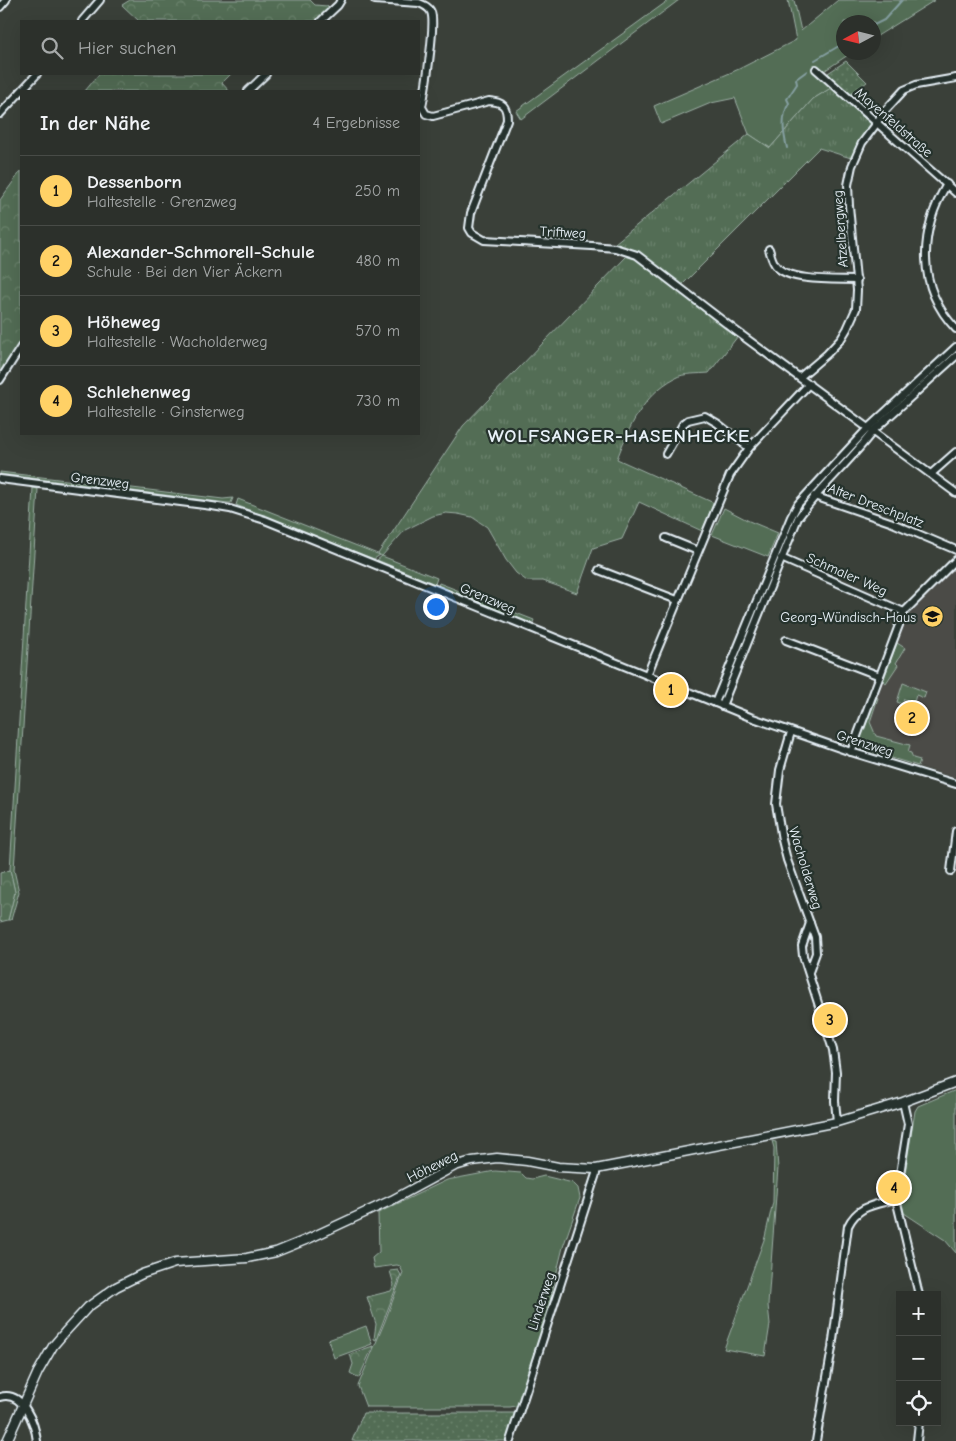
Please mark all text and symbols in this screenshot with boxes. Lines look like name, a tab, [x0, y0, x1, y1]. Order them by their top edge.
north arrow	[836, 15, 881, 60]
search box	[20, 20, 420, 75]
icon: search	[38, 34, 66, 62]
text: Hier suchen	[78, 37, 176, 59]
street label: Mayenfeldstraße	[851, 84, 936, 161]
text: In der Nähe	[40, 111, 150, 135]
text: 4 Ergebnisse	[313, 114, 400, 132]
text: Dessenborn	[87, 171, 182, 193]
text: 1	[53, 182, 59, 200]
text: 250 m	[355, 182, 400, 200]
street label: Atzelbergweg	[829, 190, 852, 268]
text: Haltestelle · Grenzweg	[87, 193, 237, 211]
street label: Triftweg	[539, 223, 587, 242]
text: Alexander-Schmorell-Schule	[87, 241, 315, 263]
text: 2	[52, 252, 60, 270]
text: 480 m	[356, 252, 400, 270]
text: Schule · Bei den Vier Äckern	[87, 263, 282, 281]
text: Höheweg	[87, 311, 161, 333]
text: 3	[52, 322, 60, 340]
text: 570 m	[355, 322, 400, 340]
text: Haltestelle · Wacholderweg	[87, 333, 268, 351]
text: Schlehenweg	[87, 381, 191, 403]
text: 4	[52, 392, 60, 410]
text: 730 m	[356, 392, 400, 410]
text: Haltestelle · Ginsterweg	[87, 403, 245, 421]
district label: WOLFSANGER-HASENHECKE	[488, 425, 750, 447]
street label: Grenzweg	[70, 468, 130, 493]
street label: Alter Dreschplatz	[826, 479, 926, 531]
street label: Schmaler Weg	[804, 549, 890, 600]
street label: Grenzweg	[457, 579, 518, 618]
your location	[423, 594, 449, 620]
school or university icon: Georg-Wündisch-Haus	[920, 605, 944, 629]
place label: Georg-Wündisch-Haus	[780, 609, 916, 626]
pin: 1	[655, 671, 687, 709]
pin: 2	[896, 699, 928, 737]
street label: Grenzweg	[834, 726, 895, 761]
street label: Wacholderweg	[785, 825, 826, 912]
pin: 3	[814, 1001, 846, 1039]
street label: Höheweg	[404, 1147, 460, 1186]
pin: 4	[878, 1169, 910, 1207]
street label: Linderweg	[524, 1270, 559, 1333]
map controls	[896, 1291, 941, 1426]
button: +	[896, 1291, 941, 1336]
button: −	[896, 1336, 941, 1381]
button: locate	[896, 1381, 941, 1426]

